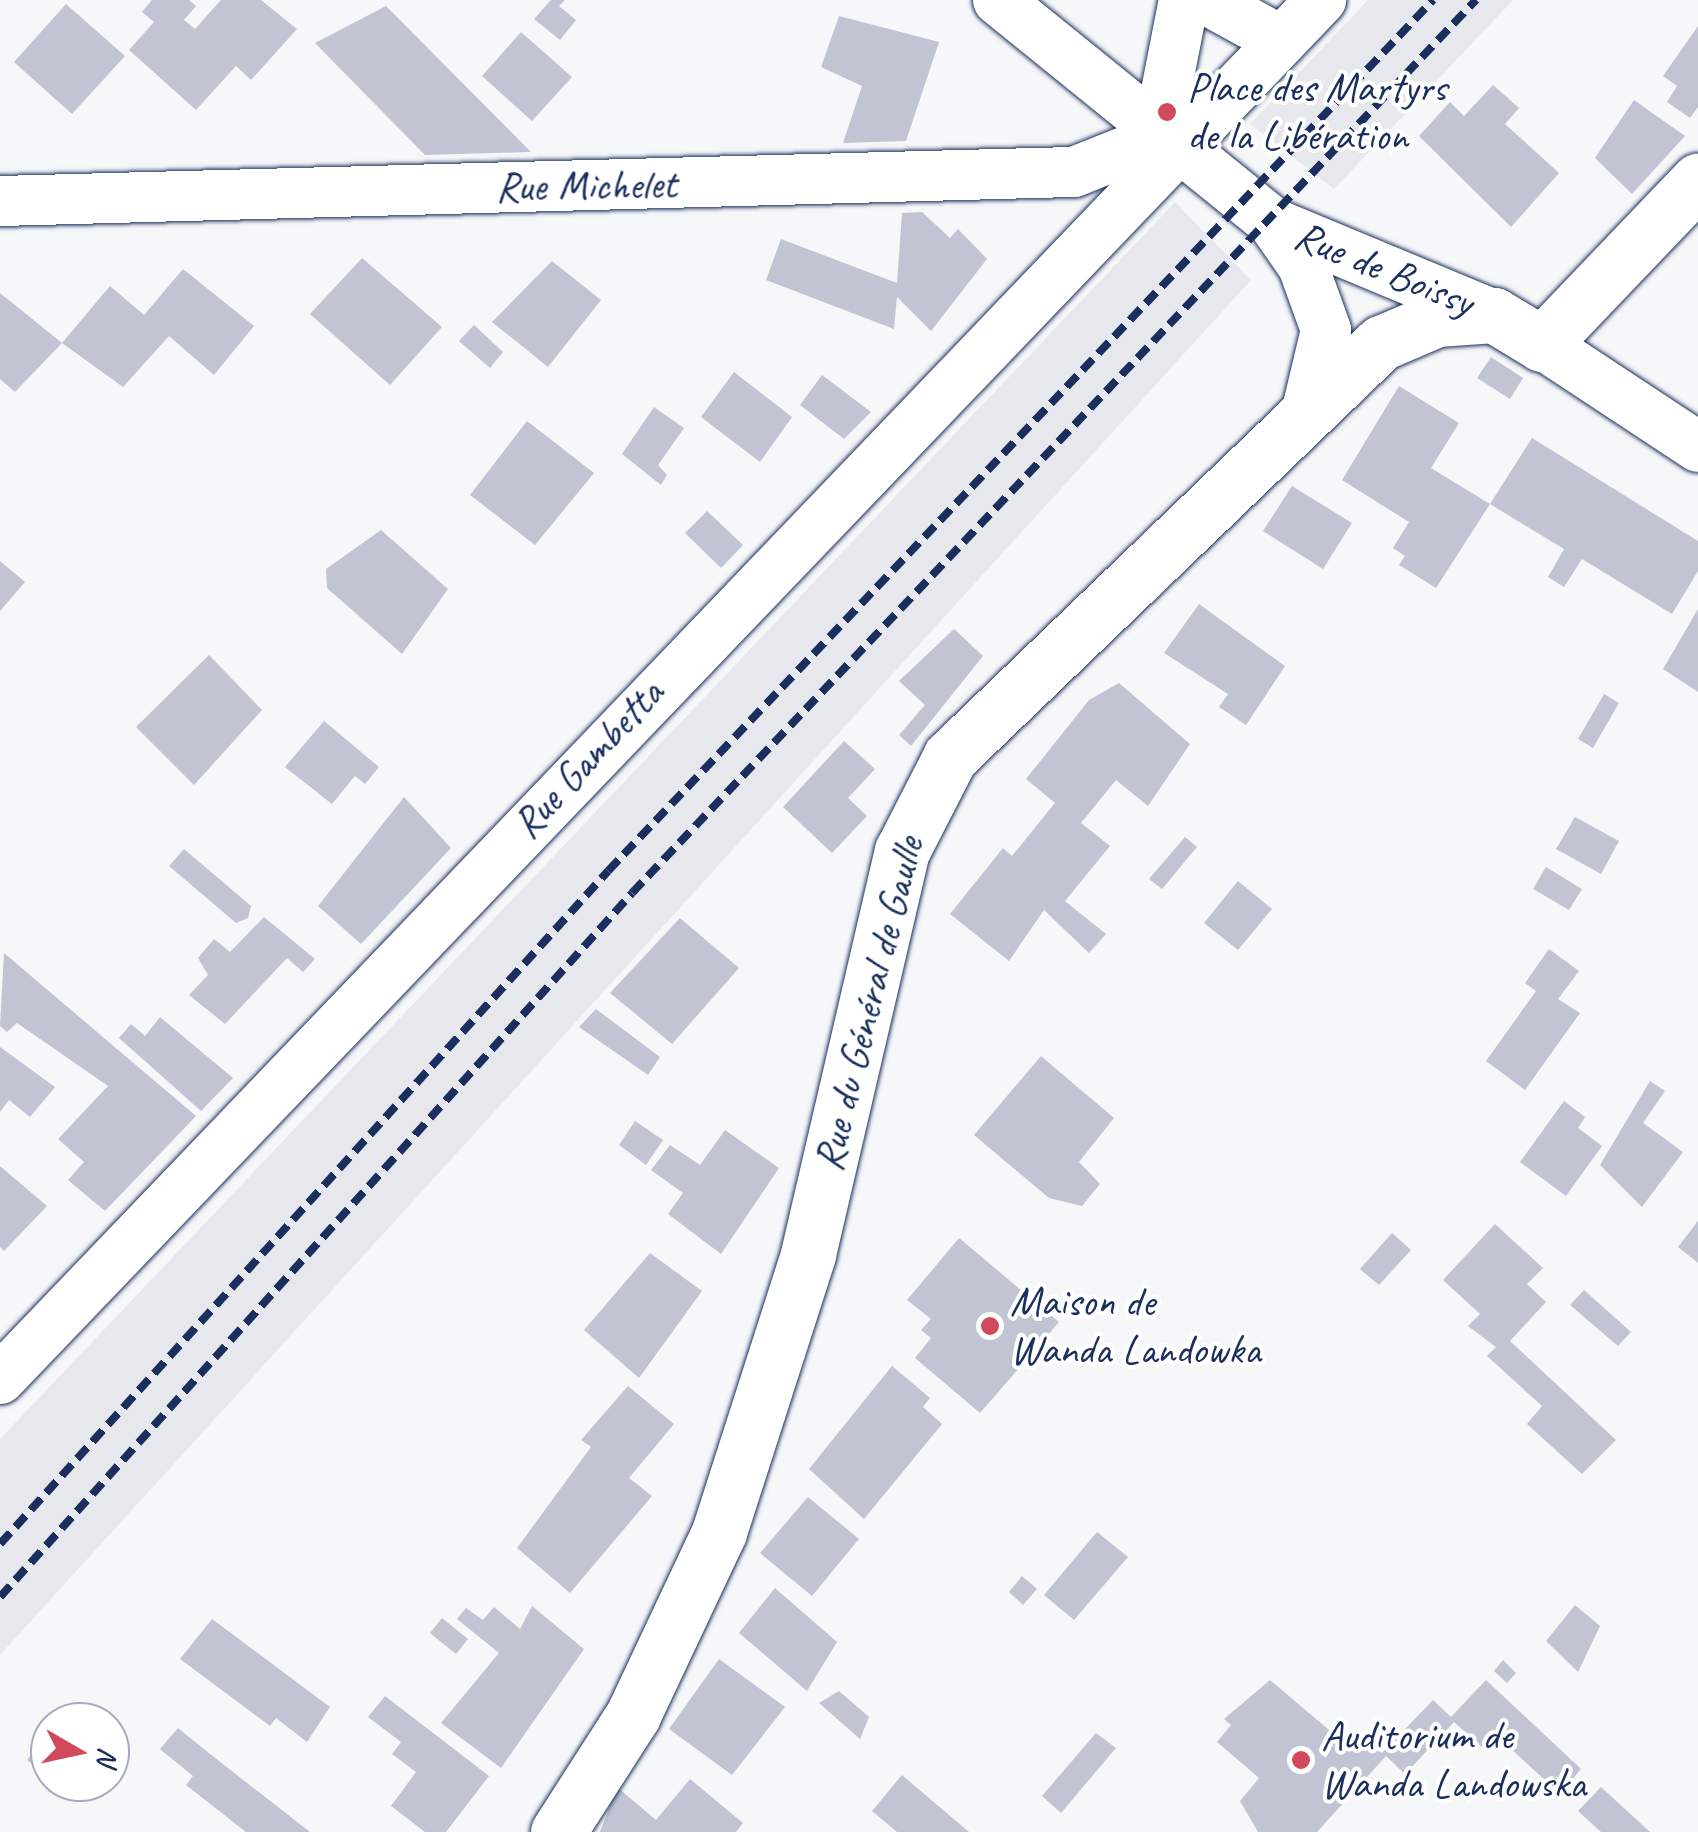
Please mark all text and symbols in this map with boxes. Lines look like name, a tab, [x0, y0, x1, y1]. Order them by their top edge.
place label: Place des Martyrs de la Libération	[1187, 63, 1447, 162]
marker: Place des Martyrs de la Libération	[1156, 101, 1178, 123]
street label: Rue Michelet	[495, 159, 677, 213]
street label: Rue de Boissy	[1287, 210, 1481, 328]
street label: Rue Gambetta	[501, 669, 675, 849]
street label: Rue du Général de Gaulle	[803, 832, 935, 1176]
place label: Maison de Wanda Landowka	[1010, 1277, 1262, 1375]
marker: Maison de Wanda Landowka	[979, 1315, 1001, 1337]
north arrow	[30, 1702, 130, 1802]
place label: Auditorium de Wanda Landowska	[1321, 1711, 1587, 1810]
text: N	[90, 1745, 127, 1768]
marker: Auditorium de Wanda Landowska	[1290, 1749, 1312, 1771]

